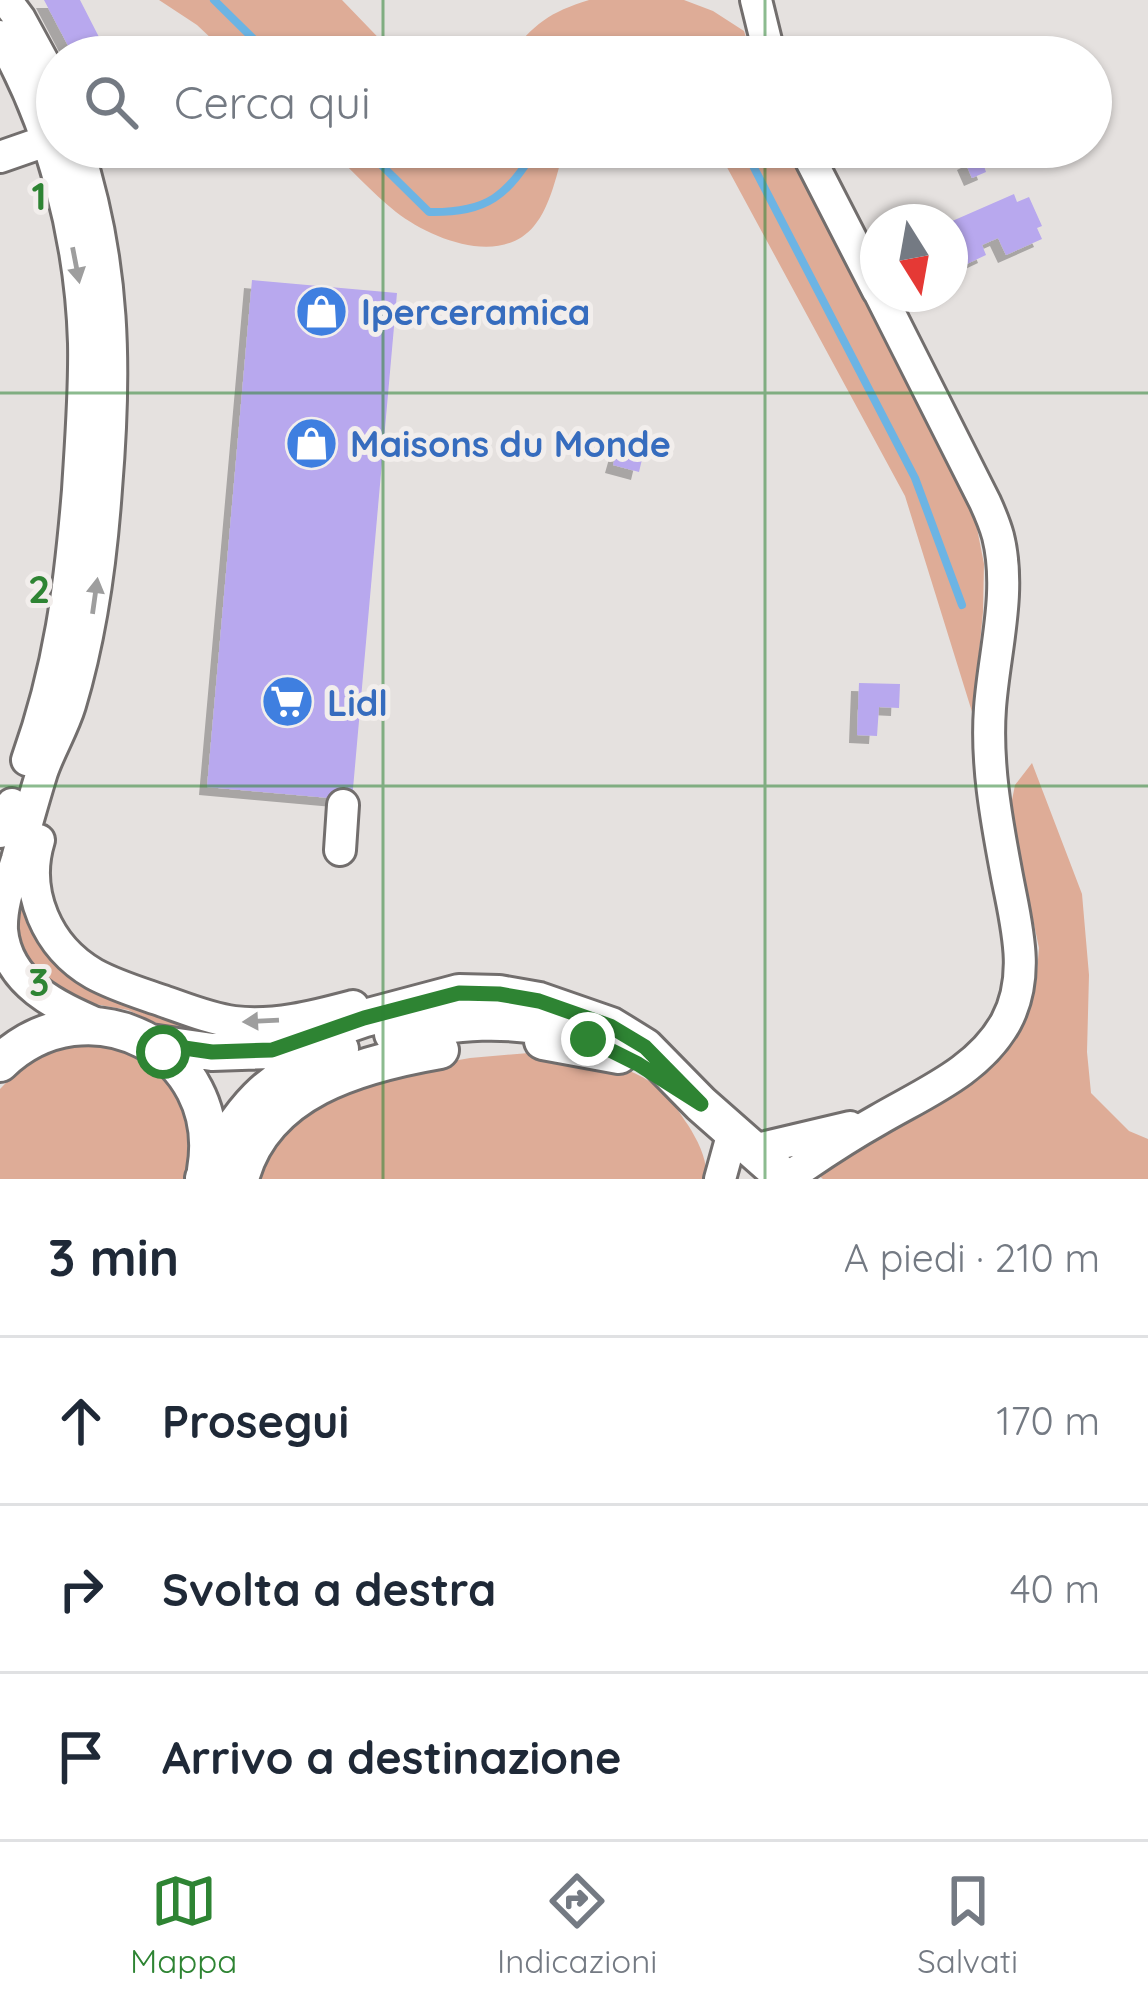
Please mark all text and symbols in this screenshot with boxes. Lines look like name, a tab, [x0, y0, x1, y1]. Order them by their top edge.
search box	[36, 36, 1112, 168]
icon: search	[78, 69, 144, 135]
text: Cerca qui	[174, 74, 371, 130]
text: 1	[31, 171, 47, 220]
north arrow	[860, 204, 968, 312]
one-way arrow	[67, 247, 86, 285]
shop icon: Iperceramica	[294, 283, 350, 339]
place label: Iperceramica	[361, 289, 590, 334]
shop icon: Maisons du Monde	[283, 415, 339, 471]
place label: Maisons du Monde	[350, 421, 671, 466]
text: 2	[28, 564, 50, 613]
one-way arrow	[86, 577, 105, 614]
supermarket icon: Lidl	[260, 674, 316, 730]
place label: Lidl	[327, 680, 388, 725]
text: 3	[29, 957, 49, 1006]
one-way arrow	[242, 1012, 280, 1031]
route end	[561, 1012, 615, 1066]
route start	[136, 1025, 190, 1079]
text: 3 min	[48, 1225, 179, 1289]
text: A piedi · 210 m	[844, 1233, 1100, 1282]
icon: ahead	[48, 1388, 114, 1454]
text: Prosegui	[162, 1393, 349, 1449]
text: 170 m	[996, 1396, 1100, 1445]
icon: right	[48, 1556, 114, 1622]
text: Svolta a destra	[162, 1561, 496, 1617]
text: 40 m	[1010, 1564, 1100, 1613]
icon: arrive	[48, 1724, 114, 1790]
text: Arrivo a destinazione	[162, 1729, 622, 1785]
tab: Mappa	[130, 1868, 237, 1981]
tab: Indicazioni	[497, 1868, 657, 1981]
tab: Salvati	[917, 1868, 1018, 1981]

